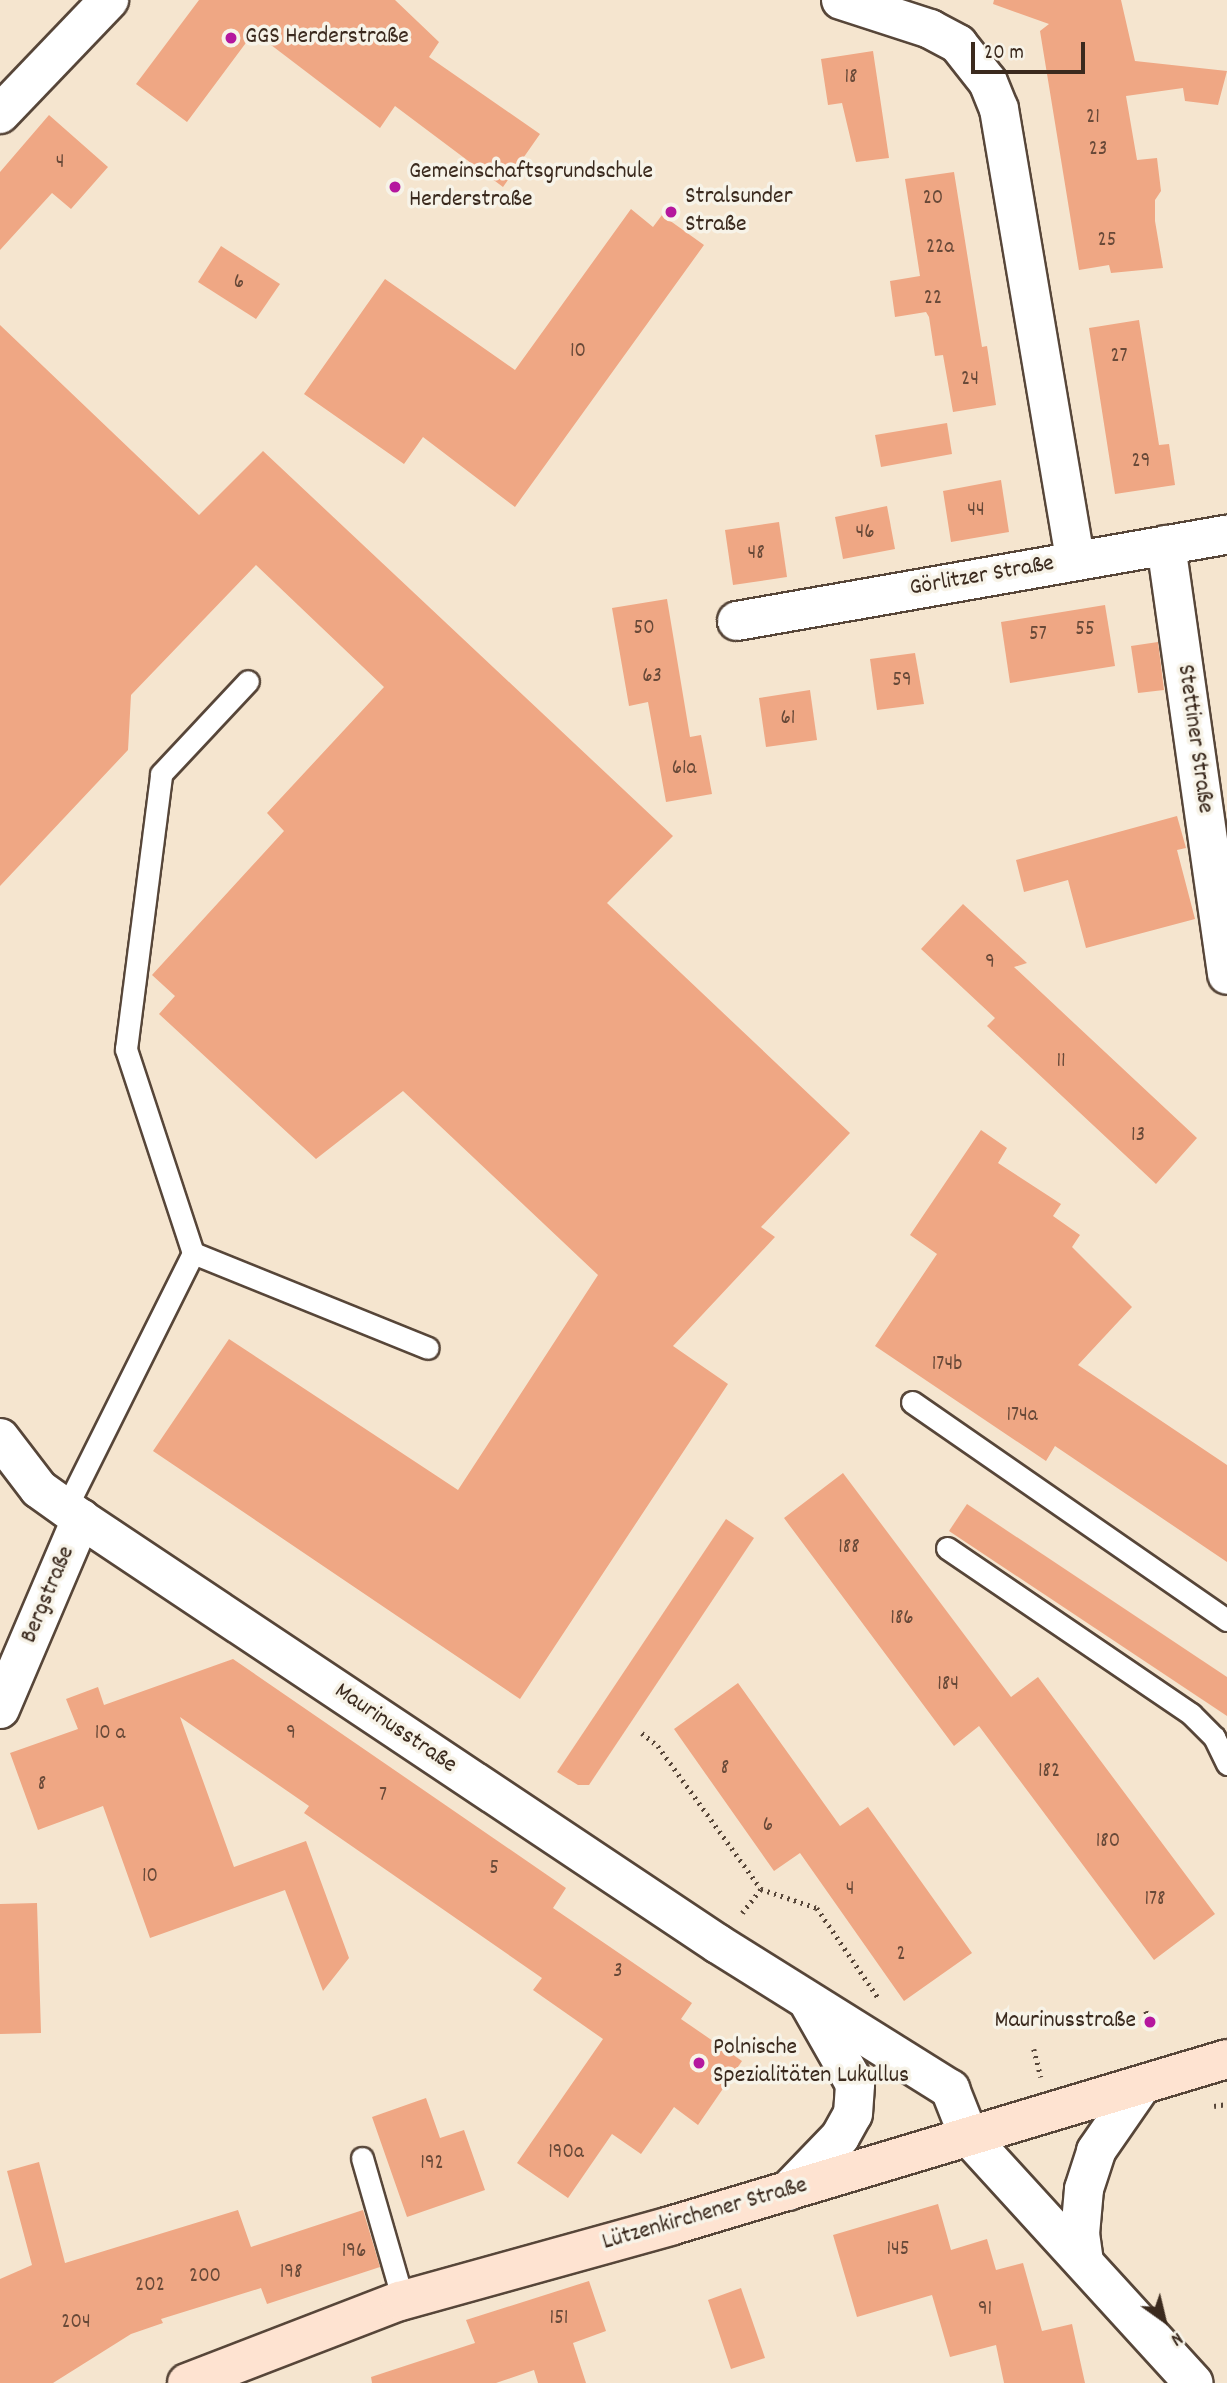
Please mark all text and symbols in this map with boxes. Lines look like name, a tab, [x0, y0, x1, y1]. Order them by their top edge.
place label: GGS Herderstraße	[245, 24, 409, 52]
scale bar	[975, 28, 1089, 72]
marker: GGS Herderstraße	[223, 30, 239, 46]
text: 20 m	[984, 39, 1024, 69]
house number: 18	[844, 65, 858, 91]
house number: 21	[1086, 105, 1100, 131]
house number: 23	[1089, 137, 1107, 163]
house number: 4	[56, 150, 64, 176]
place label: Gemeinschaftsgrundschule Herderstraße	[409, 159, 653, 215]
marker: Gemeinschaftsgrundschule Herderstraße	[387, 179, 403, 195]
place label: Stralsunder Straße	[685, 184, 793, 240]
house number: 20	[923, 186, 943, 212]
marker: Stralsunder Straße	[663, 204, 679, 220]
house number: 25	[1098, 228, 1116, 254]
house number: 22a	[926, 235, 954, 261]
house number: 6	[234, 270, 244, 296]
house number: 22	[924, 286, 942, 312]
house number: 10	[570, 339, 586, 365]
house number: 27	[1110, 344, 1128, 370]
house number: 24	[961, 367, 979, 393]
house number: 29	[1132, 449, 1150, 475]
house number: 44	[967, 498, 985, 524]
house number: 46	[855, 520, 875, 546]
house number: 48	[747, 541, 765, 567]
street label: Görlitzer Straße	[907, 550, 1057, 604]
house number: 50	[633, 616, 655, 642]
house number: 55	[1075, 617, 1095, 643]
house number: 57	[1029, 622, 1047, 648]
street label: Stettiner Straße	[1169, 663, 1219, 815]
house number: 63	[642, 664, 662, 690]
house number: 59	[892, 668, 912, 694]
house number: 61	[781, 706, 795, 732]
house number: 61a	[672, 756, 696, 782]
house number: 9	[985, 950, 995, 976]
house number: 11	[1056, 1049, 1066, 1075]
house number: 13	[1131, 1123, 1145, 1149]
house number: 174b	[932, 1352, 962, 1378]
house number: 174a	[1006, 1403, 1038, 1429]
house number: 188	[838, 1535, 860, 1561]
street label: Bergstraße	[16, 1542, 82, 1648]
house number: 186	[890, 1606, 914, 1632]
house number: 184	[937, 1672, 959, 1698]
street label: Maurinusstraße	[328, 1677, 462, 1781]
house number: 10 a	[95, 1721, 125, 1747]
house number: 9	[286, 1721, 296, 1747]
house number: 8	[721, 1756, 729, 1782]
house number: 182	[1038, 1759, 1060, 1785]
house number: 8	[38, 1772, 46, 1798]
house number: 7	[379, 1783, 387, 1809]
house number: 6	[763, 1813, 773, 1839]
house number: 180	[1096, 1829, 1120, 1855]
house number: 5	[489, 1856, 499, 1882]
house number: 10	[142, 1864, 158, 1890]
house number: 4	[846, 1877, 854, 1903]
house number: 178	[1144, 1887, 1166, 1913]
house number: 2	[896, 1942, 906, 1968]
house number: 3	[613, 1959, 623, 1985]
place label: Maurinusstraße	[994, 2008, 1136, 2036]
marker: Maurinusstraße	[1142, 2014, 1158, 2030]
place label: Polnische Spezialitäten Lukullus	[713, 2035, 909, 2091]
marker: Polnische Spezialitäten Lukullus	[691, 2055, 707, 2071]
house number: 190a	[548, 2140, 584, 2166]
house number: 192	[420, 2151, 444, 2177]
street label: Lützenkirchener Straße	[599, 2172, 811, 2258]
house number: 145	[886, 2237, 910, 2263]
house number: 196	[342, 2239, 366, 2265]
house number: 198	[280, 2260, 302, 2286]
house number: 200	[189, 2264, 221, 2290]
house number: 202	[135, 2273, 165, 2299]
north arrow	[1129, 2285, 1199, 2355]
house number: 91	[978, 2297, 992, 2323]
house number: 151	[550, 2306, 568, 2332]
house number: 204	[61, 2310, 91, 2336]
text: N	[1165, 2324, 1187, 2352]

